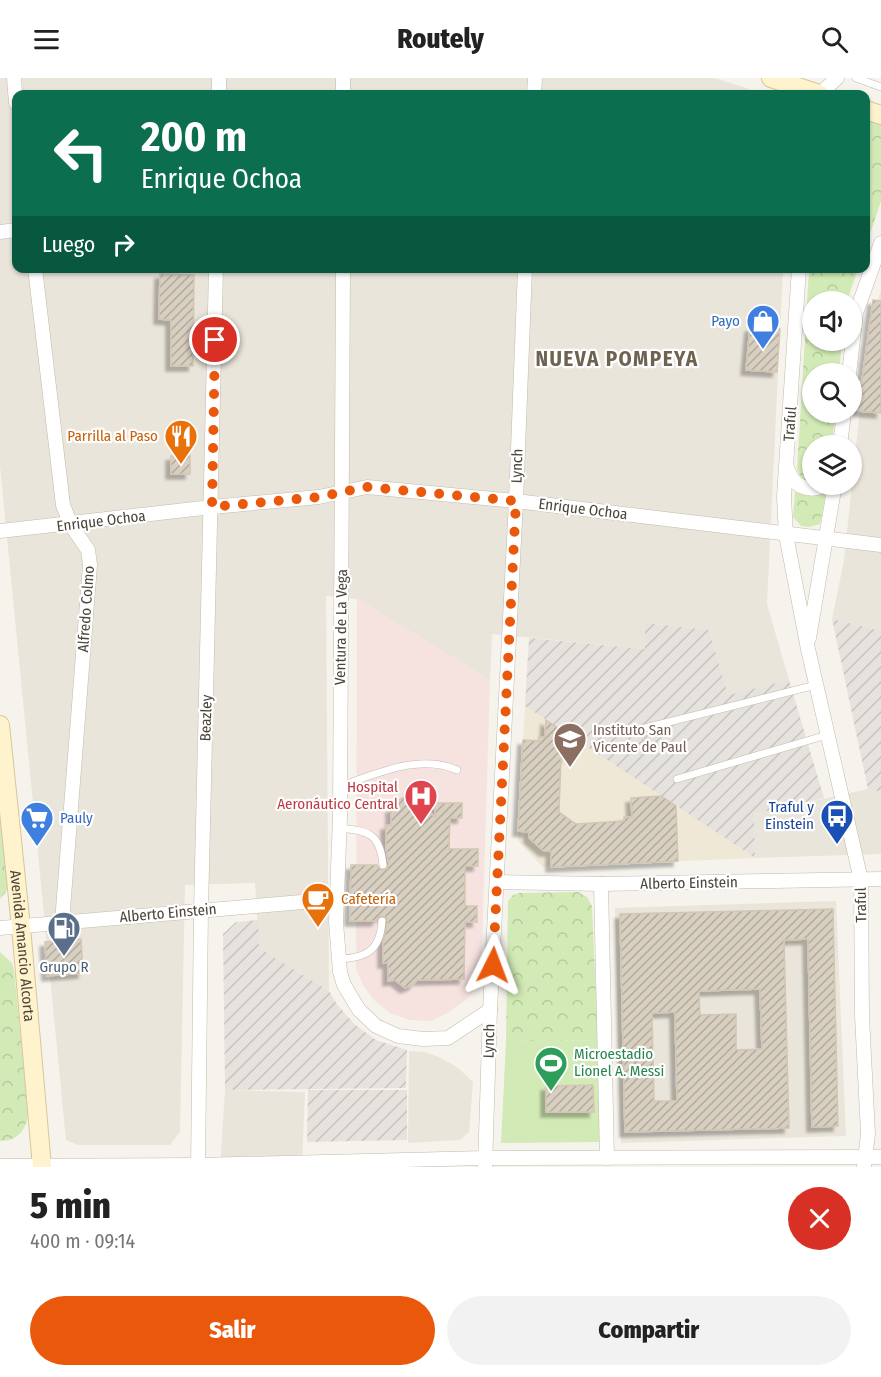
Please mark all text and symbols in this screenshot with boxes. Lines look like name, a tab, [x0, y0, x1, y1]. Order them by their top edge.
icon: menu	[30, 23, 63, 56]
text: Routely	[397, 23, 484, 55]
icon: search	[818, 23, 851, 56]
text: 200 m	[141, 112, 247, 162]
icon: left	[42, 114, 120, 192]
text: Enrique Ochoa	[141, 163, 302, 195]
icon: right	[107, 228, 140, 261]
text: Luego	[42, 231, 95, 258]
map controls	[802, 291, 862, 495]
button: sound	[802, 291, 862, 351]
shop icon: Payo	[745, 303, 781, 350]
place label: Payo	[711, 312, 740, 330]
pin	[189, 314, 240, 365]
icon: arrive	[198, 323, 231, 356]
district label: NUEVA POMPEYA	[535, 346, 699, 372]
button: search	[802, 363, 862, 423]
street label: Traful	[780, 406, 800, 442]
restaurant icon: Parrilla al Paso	[163, 418, 199, 465]
place label: Parrilla al Paso	[67, 427, 158, 445]
button: layers	[802, 435, 862, 495]
street label: Lynch	[507, 448, 527, 484]
street label: Enrique Ochoa	[537, 495, 629, 523]
street label: Enrique Ochoa	[55, 507, 147, 535]
street label: Alfredo Colmo	[74, 565, 98, 653]
street label: Ventura de La Vega	[331, 569, 351, 685]
street label: Beazley	[196, 694, 216, 742]
school or university icon: Instituto San Vicente de Paul	[552, 721, 588, 768]
place label: Instituto San Vicente de Paul	[593, 721, 687, 756]
place label: Hospital Aeronáutico Central	[277, 778, 398, 813]
hospital icon: Hospital Aeronáutico Central	[403, 778, 439, 825]
place label: Traful y Einstein	[765, 798, 814, 833]
bus stop icon: Traful y Einstein	[819, 798, 855, 845]
supermarket icon: Pauly	[19, 800, 55, 847]
place label: Pauly	[60, 809, 93, 827]
street label: Avenida Amancio Alcorta	[6, 869, 38, 1022]
street label: Alberto Einstein	[640, 873, 738, 893]
cafe icon: Cafetería	[300, 881, 336, 928]
street label: Traful	[852, 887, 870, 923]
place label: Cafetería	[341, 890, 396, 908]
street label: Alberto Einstein	[119, 900, 217, 926]
fuel station icon: Grupo R	[46, 910, 82, 957]
position arrow	[461, 933, 525, 997]
place label: Grupo R	[39, 958, 89, 976]
street label: Lynch	[479, 1023, 499, 1059]
sports icon: Microestadio Lionel A. Messi	[533, 1045, 569, 1092]
place label: Microestadio Lionel A. Messi	[574, 1045, 664, 1080]
text: 5 min	[30, 1184, 111, 1228]
button: close	[788, 1187, 851, 1250]
text: 400 m · 09:14	[30, 1229, 135, 1253]
button: Salir	[30, 1296, 435, 1365]
button: Compartir	[447, 1296, 851, 1365]

